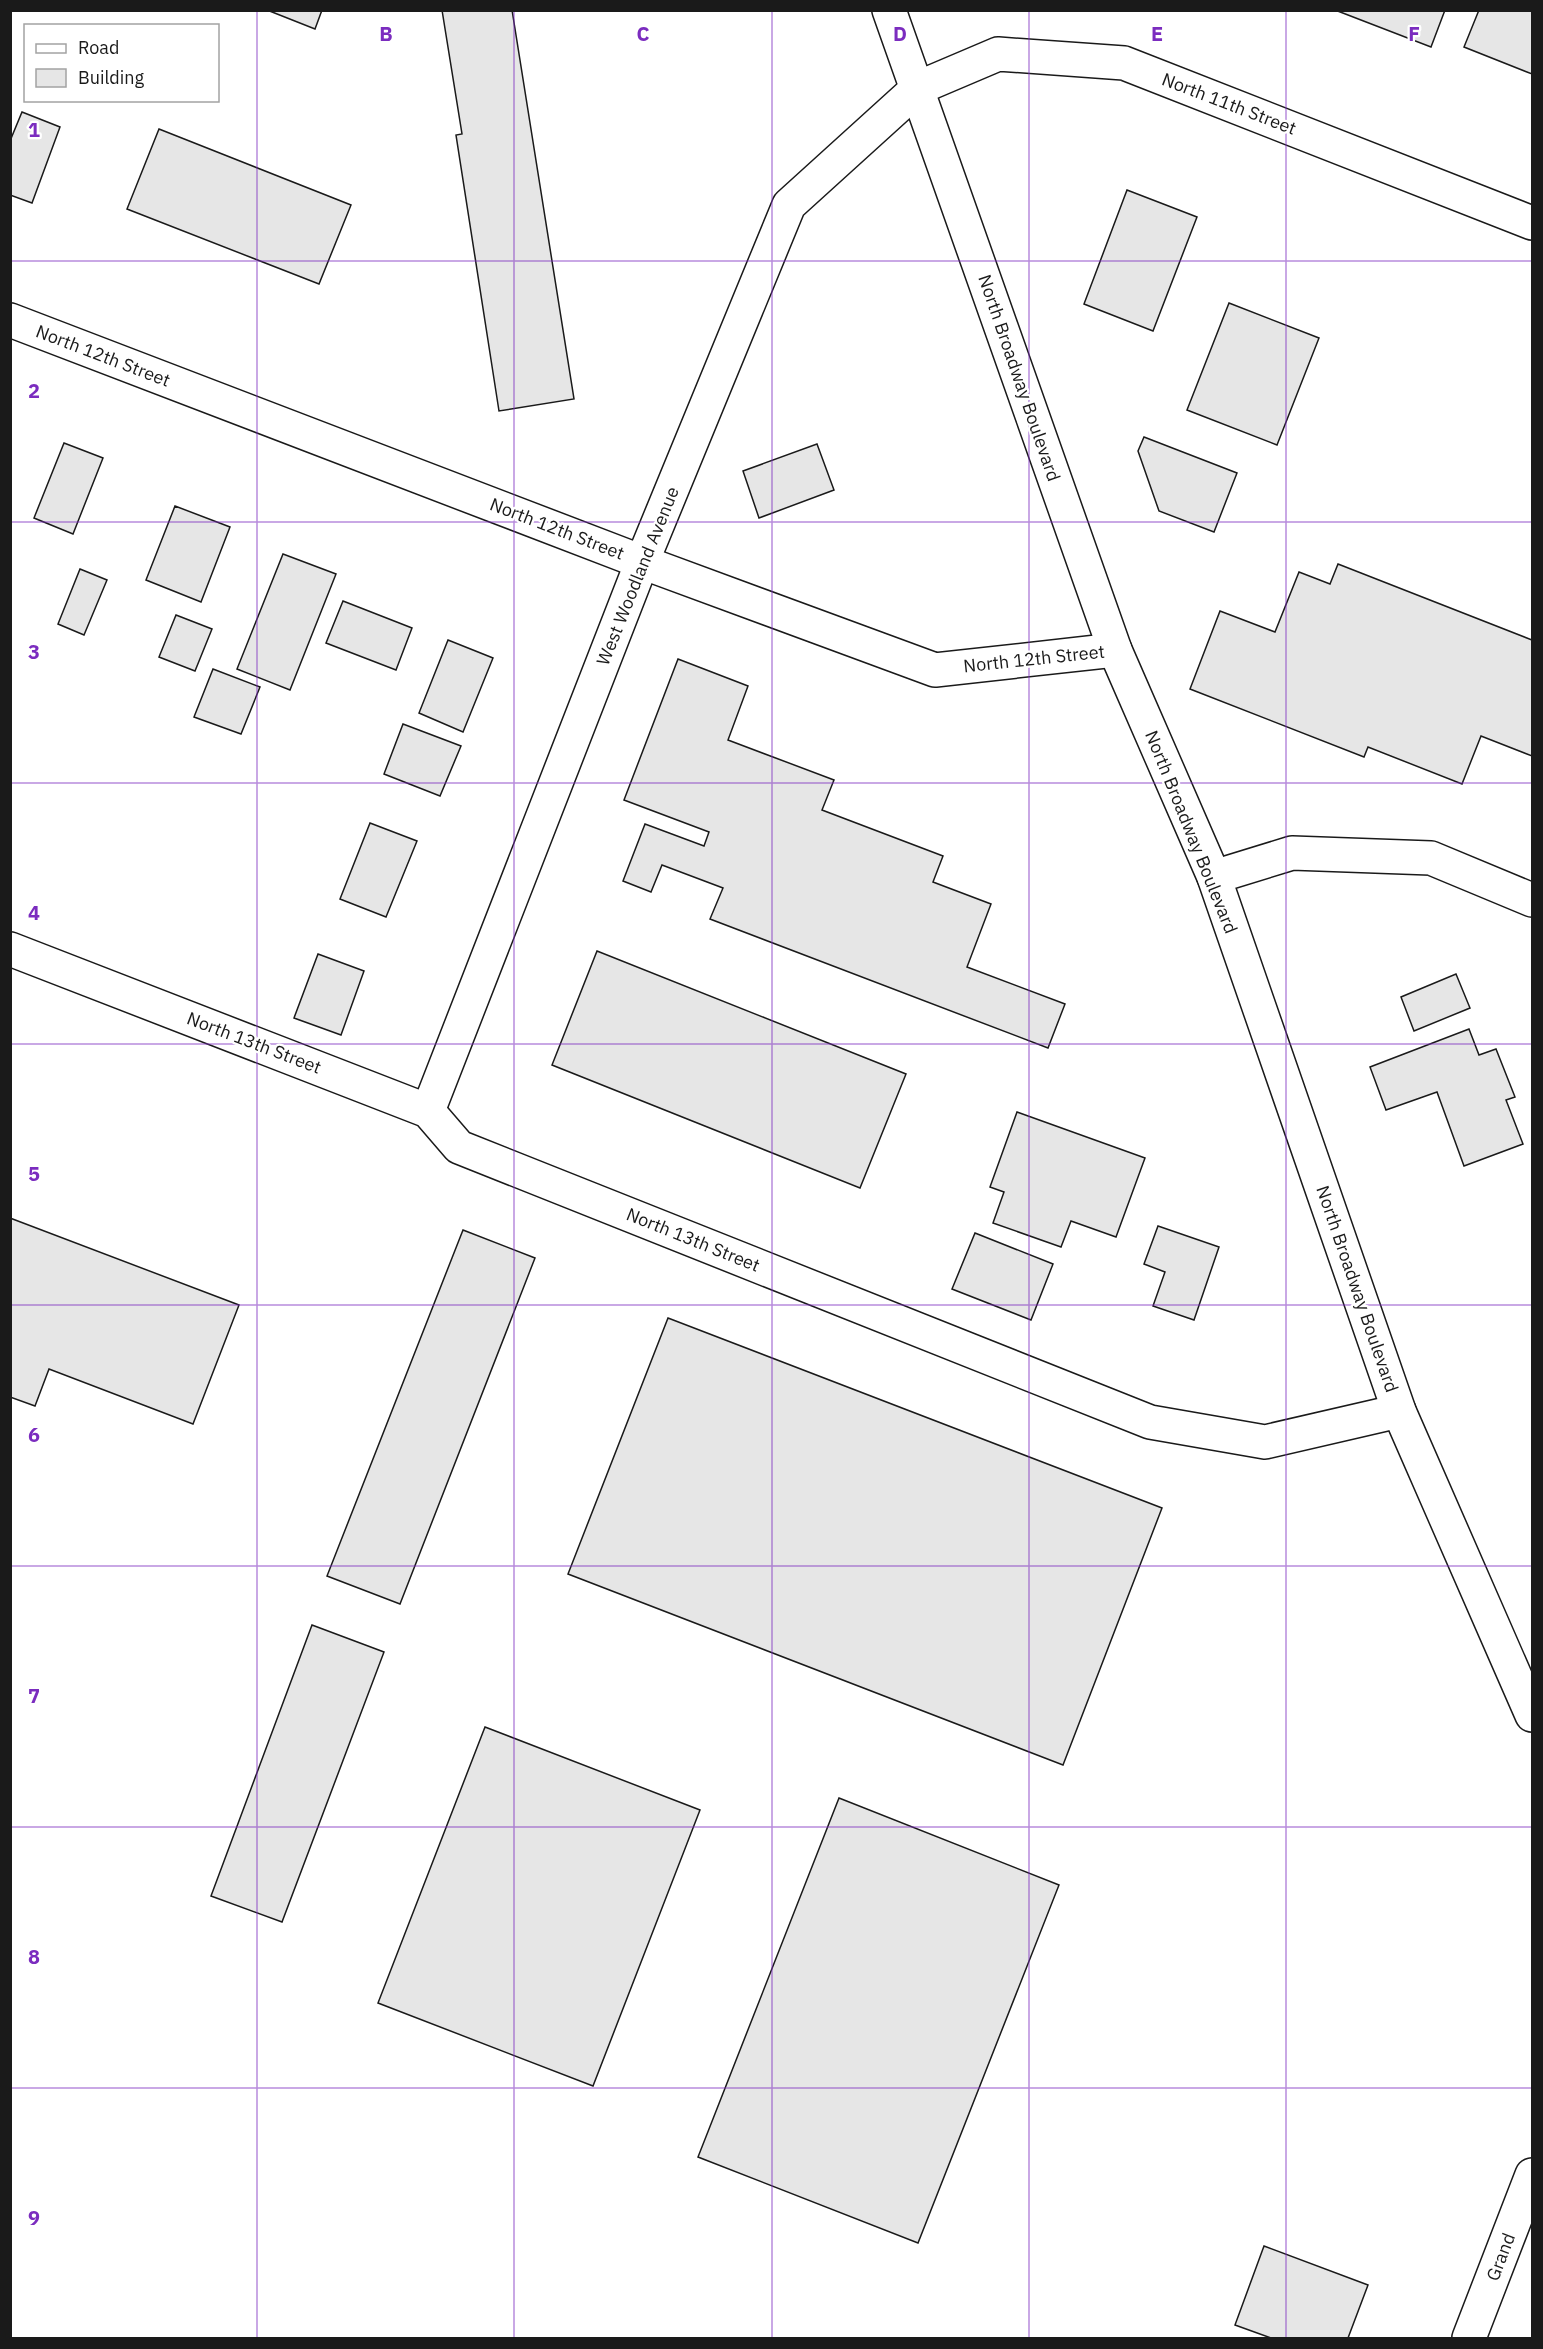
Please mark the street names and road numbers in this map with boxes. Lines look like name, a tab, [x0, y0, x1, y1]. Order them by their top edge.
street label: North 11th Street	[1159, 67, 1300, 140]
street label: North Broadway Boulevard	[973, 271, 1066, 484]
street label: North 12th Street	[33, 320, 173, 392]
street label: West Woodland Avenue	[591, 483, 684, 669]
street label: North 12th Street	[487, 492, 628, 565]
street label: North 12th Street	[962, 640, 1106, 677]
street label: North Broadway Boulevard	[1140, 727, 1243, 937]
street label: North 13th Street	[184, 1006, 325, 1079]
street label: North Broadway Boulevard	[1311, 1182, 1404, 1395]
street label: North 13th Street	[623, 1202, 763, 1277]
street label: Grand	[1481, 2230, 1520, 2284]

